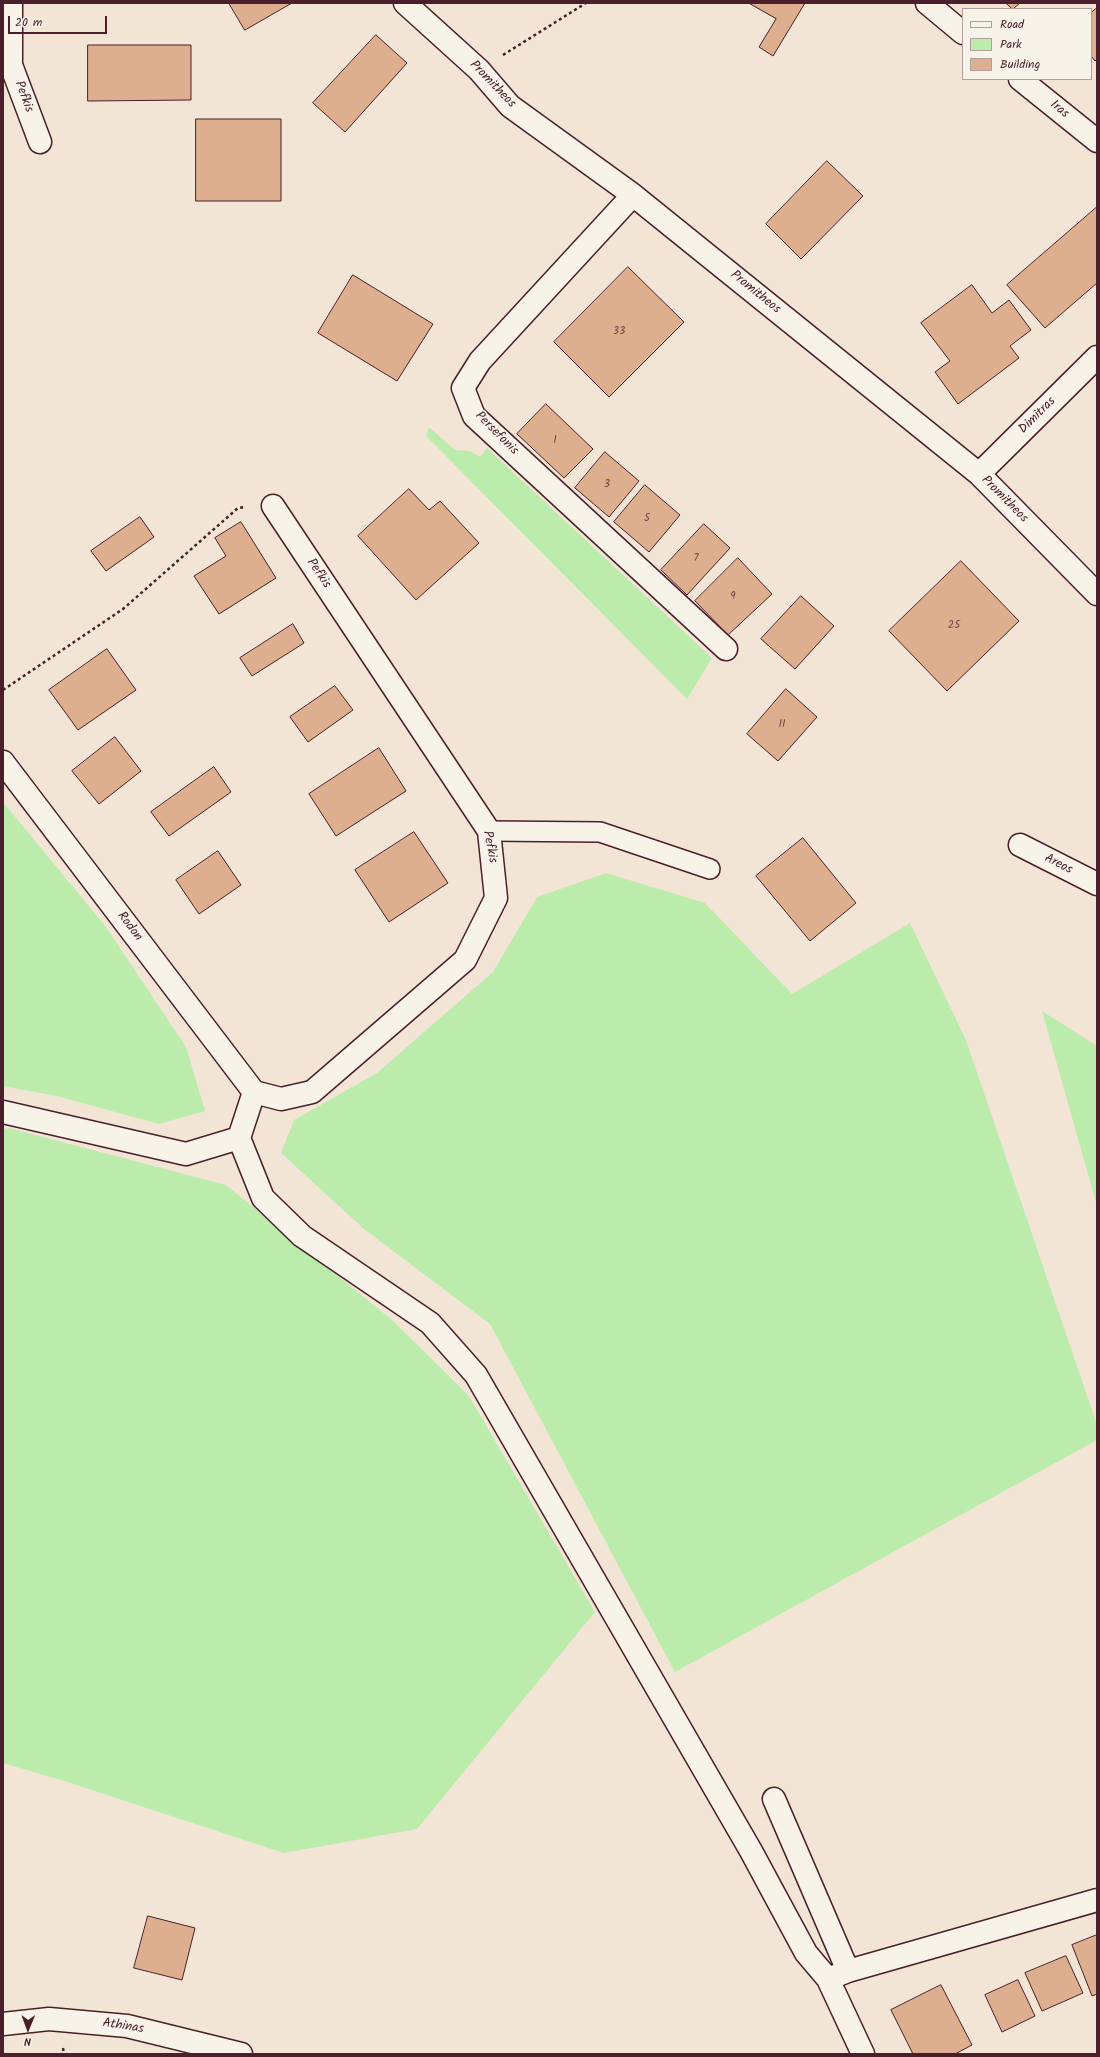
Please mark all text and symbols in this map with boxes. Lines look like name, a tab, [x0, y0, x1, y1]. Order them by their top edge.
scale bar	[10, 8, 109, 34]
legend	[962, 8, 1092, 80]
text: 20 m	[15, 13, 42, 32]
text: Road	[1000, 15, 1024, 34]
text: Park	[1000, 35, 1022, 54]
text: Building	[1000, 55, 1040, 74]
street label: Promitheos	[466, 58, 518, 112]
street label: Pefkis	[10, 79, 36, 115]
street label: Iras	[1046, 98, 1072, 122]
street label: Promitheos	[727, 268, 783, 318]
house number: 33	[613, 325, 625, 339]
street label: Dimitras	[1016, 394, 1060, 438]
street label: Persefonis	[471, 409, 521, 459]
house number: 1	[553, 434, 557, 448]
street label: Promitheos	[977, 473, 1031, 527]
house number: 3	[604, 478, 610, 492]
house number: 5	[644, 512, 650, 526]
house number: 7	[693, 552, 699, 566]
street label: Pefkis	[302, 556, 334, 592]
house number: 9	[730, 590, 736, 604]
house number: 25	[948, 619, 960, 633]
house number: 11	[779, 718, 785, 732]
street label: Pefkis	[478, 830, 500, 864]
street label: Areos	[1041, 851, 1075, 879]
street label: Rodon	[113, 909, 145, 945]
north arrow	[8, 2009, 48, 2049]
street label: Athinas	[101, 2016, 145, 2038]
text: N	[24, 2032, 31, 2050]

